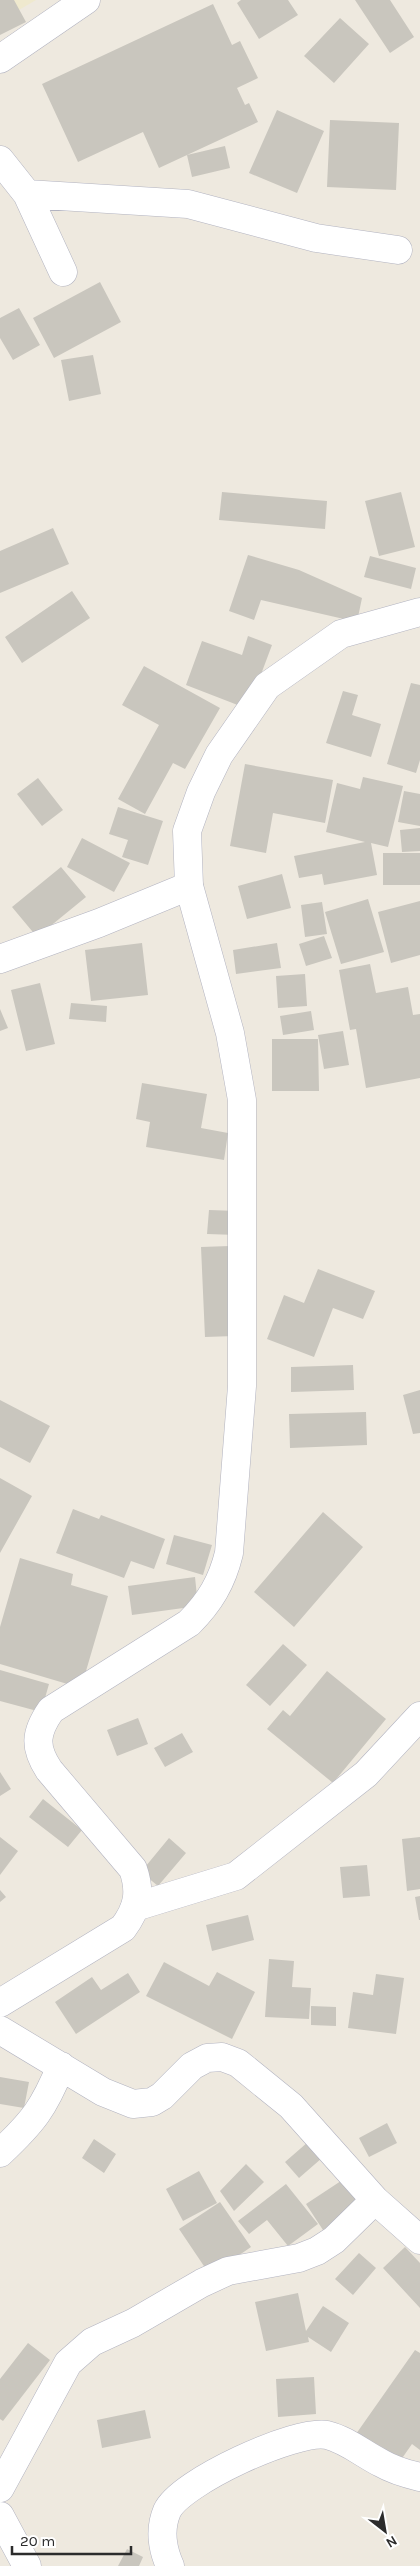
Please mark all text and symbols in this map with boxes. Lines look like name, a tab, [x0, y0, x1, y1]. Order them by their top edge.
north arrow	[360, 2506, 410, 2556]
scale bar	[12, 2524, 131, 2556]
text: 20 m	[20, 2532, 55, 2550]
text: N	[383, 2532, 400, 2552]

